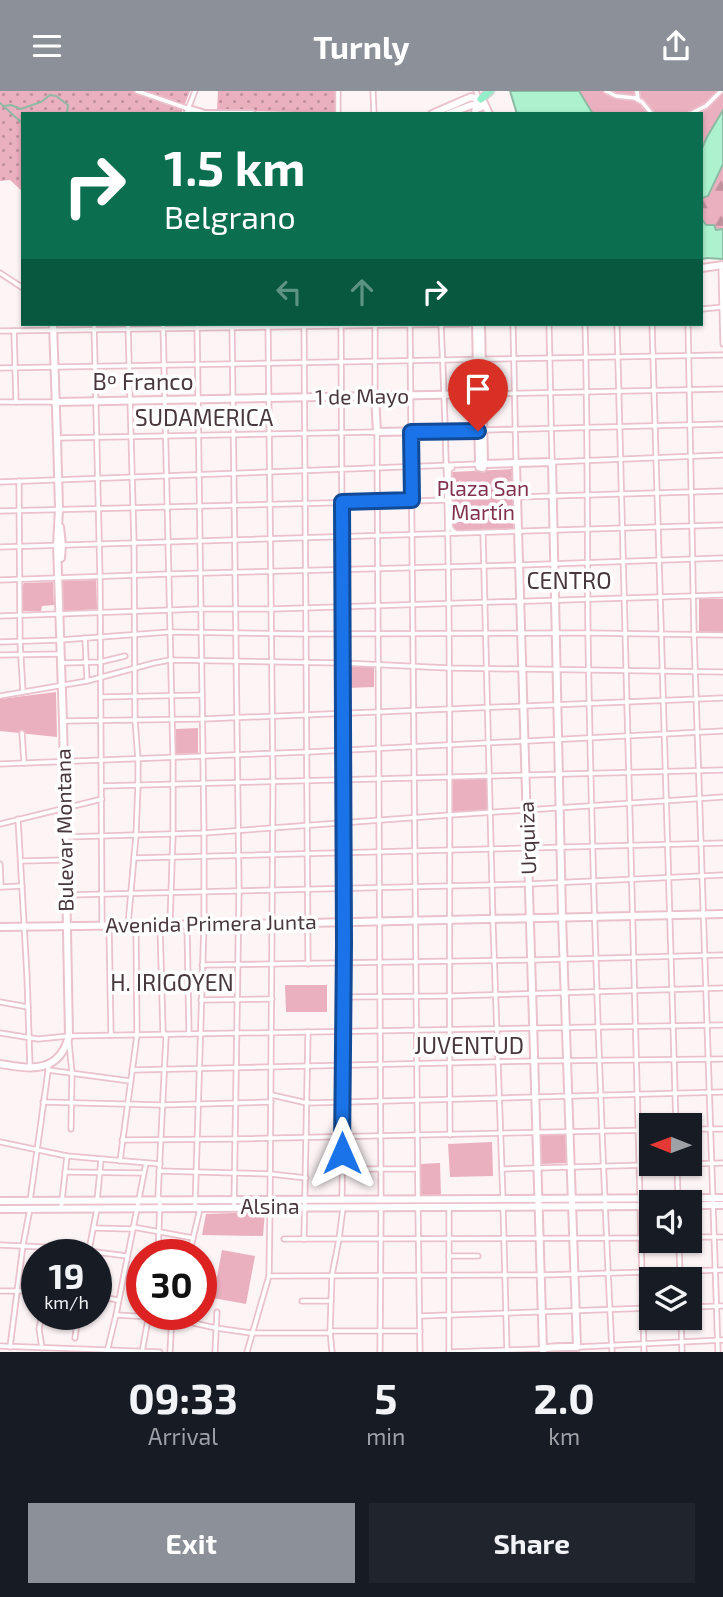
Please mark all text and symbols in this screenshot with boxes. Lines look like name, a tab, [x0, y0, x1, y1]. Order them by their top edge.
icon: menu	[28, 27, 66, 65]
text: Turnly	[313, 27, 410, 65]
icon: share	[657, 27, 695, 65]
text: 1.5 km	[164, 137, 305, 196]
icon: right	[49, 140, 140, 231]
text: Belgrano	[164, 197, 296, 235]
icon: left	[270, 273, 308, 311]
icon: ahead	[343, 273, 381, 311]
icon: right	[416, 273, 454, 311]
pin	[448, 359, 508, 431]
district label: Bº Franco	[93, 367, 193, 395]
icon: arrive	[459, 370, 497, 408]
street label: 1 de Mayo	[315, 382, 409, 409]
district label: SUDAMERICA	[135, 403, 274, 431]
park label: Plaza San Martín	[437, 475, 529, 524]
district label: CENTRO	[526, 566, 612, 594]
street label: Bulevar Montana	[50, 748, 77, 912]
street label: Urquiza	[513, 801, 540, 875]
street label: Avenida Primera Junta	[105, 908, 317, 937]
district label: H. IRIGOYEN	[110, 968, 234, 996]
district label: JUVENTUD	[414, 1031, 524, 1059]
north arrow	[639, 1113, 702, 1176]
map controls	[639, 1113, 702, 1330]
position arrow	[305, 1116, 379, 1190]
button: sound	[639, 1190, 702, 1253]
street label: Alsina	[241, 1193, 299, 1218]
speed limit sign: 30	[126, 1239, 217, 1330]
text: 19	[49, 1254, 84, 1296]
button: layers	[639, 1267, 702, 1330]
text: km/h	[44, 1291, 89, 1313]
text: 09:33	[128, 1372, 238, 1422]
text: 5	[374, 1372, 397, 1422]
text: 2.0	[534, 1372, 595, 1422]
text: Arrival	[148, 1422, 218, 1450]
text: min	[366, 1422, 405, 1450]
text: km	[548, 1422, 580, 1450]
button: Exit	[28, 1503, 355, 1583]
button: Share	[369, 1503, 695, 1583]

